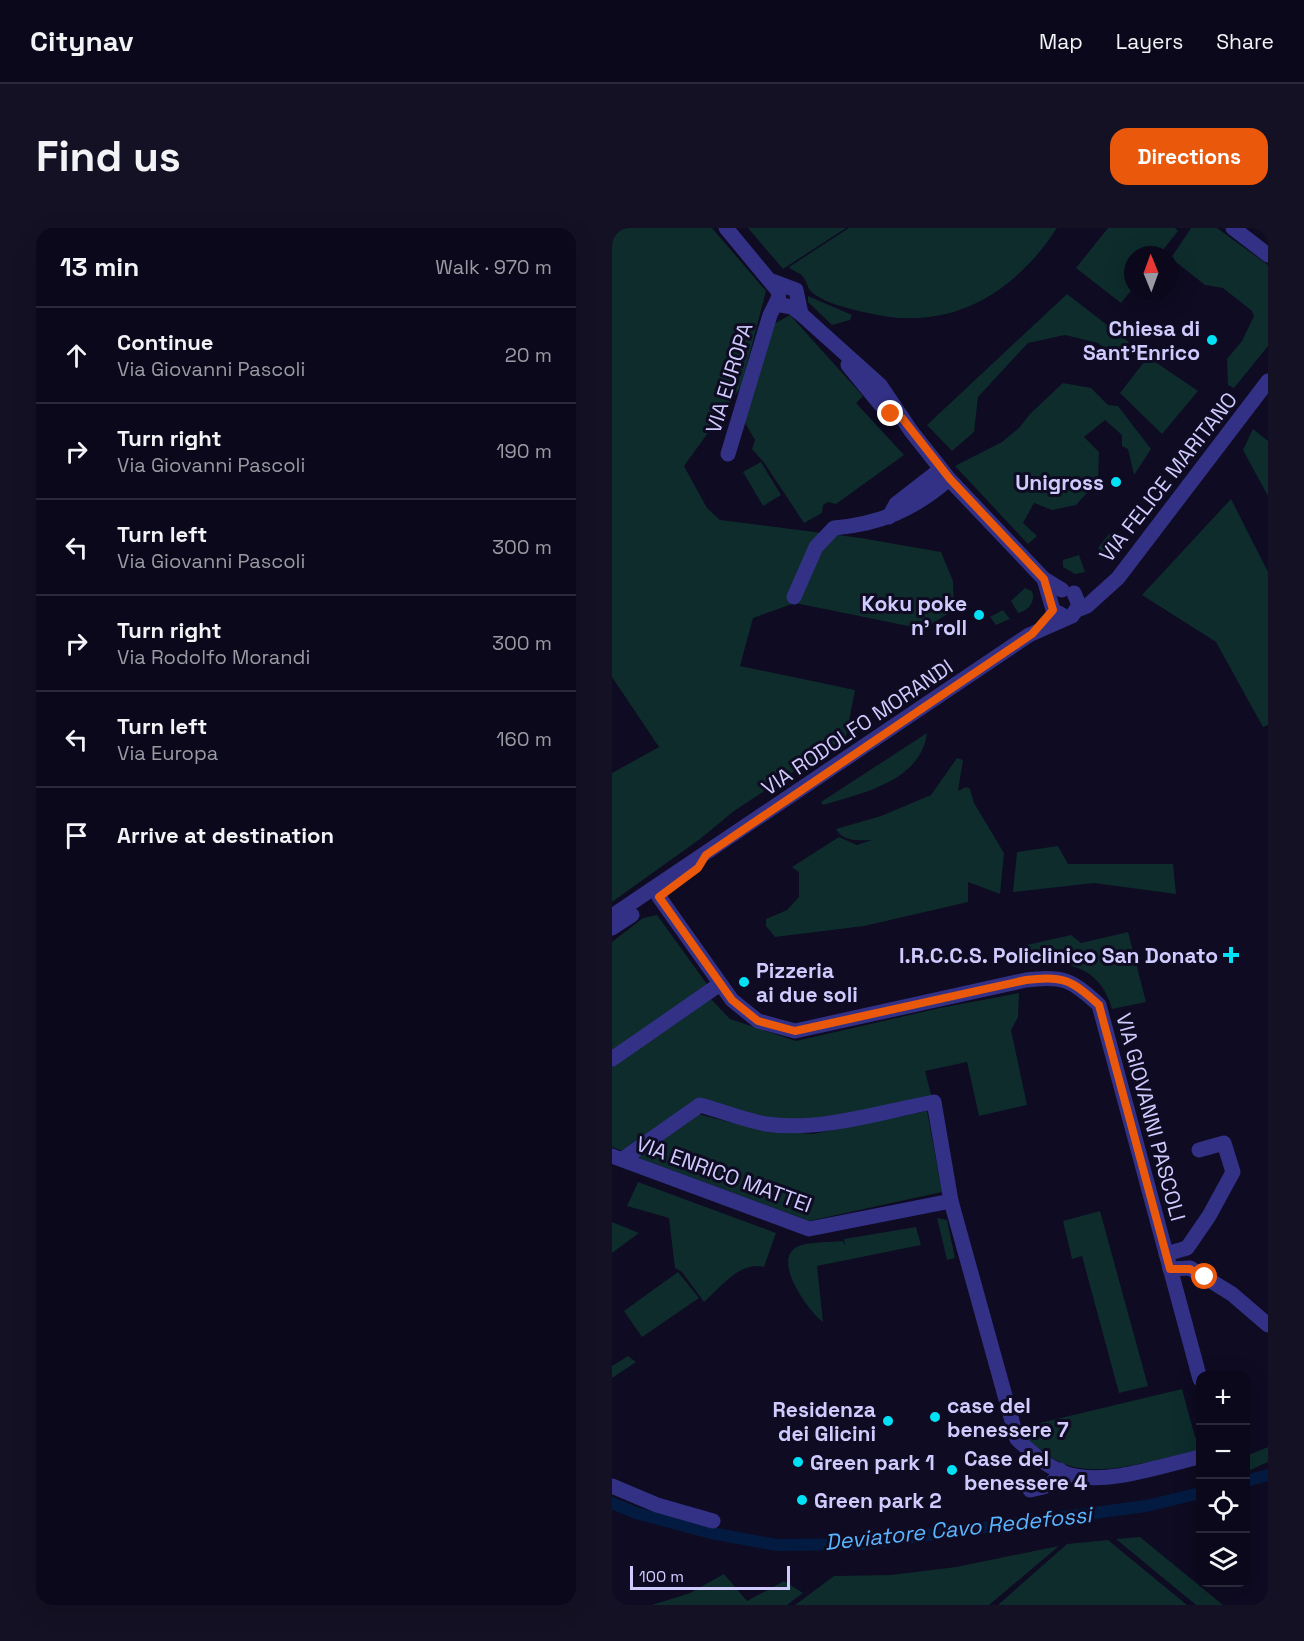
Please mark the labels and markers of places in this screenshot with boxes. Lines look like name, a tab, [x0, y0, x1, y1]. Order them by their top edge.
place label: Chiesa di Sant'Enrico	[1083, 315, 1200, 366]
marker: Chiesa di Sant'Enrico	[1205, 333, 1219, 347]
place label: Unigross	[1015, 469, 1104, 496]
marker: Unigross	[1109, 475, 1123, 489]
place label: Koku poke n' roll	[862, 590, 967, 641]
marker: Koku poke n' roll	[972, 608, 986, 622]
place label: I.R.C.C.S. Policlinico San Donato	[899, 942, 1218, 969]
marker: I.R.C.C.S. Policlinico San Donato	[1222, 946, 1240, 964]
place label: Pizzeria ai due soli	[756, 957, 858, 1008]
marker: Pizzeria ai due soli	[737, 975, 751, 989]
place label: case del benessere 7	[947, 1392, 1069, 1443]
place label: Residenza dei Glicini	[773, 1396, 876, 1447]
marker: case del benessere 7	[928, 1410, 942, 1424]
marker: Residenza dei Glicini	[881, 1414, 895, 1428]
place label: Case del benessere 4	[964, 1445, 1087, 1496]
place label: Green park 1	[810, 1449, 935, 1476]
marker: Green park 1	[791, 1455, 805, 1469]
marker: Case del benessere 4	[945, 1463, 959, 1477]
place label: Green park 2	[814, 1487, 942, 1514]
marker: Green park 2	[795, 1493, 809, 1507]

